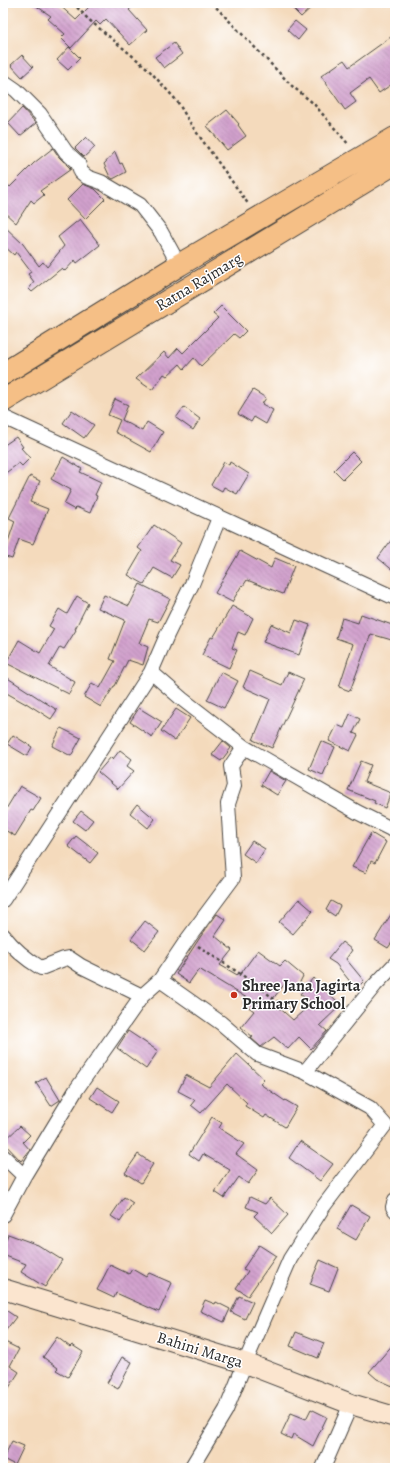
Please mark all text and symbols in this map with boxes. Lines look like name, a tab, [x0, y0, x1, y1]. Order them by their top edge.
street label: Ratna Rajmarg	[152, 247, 246, 317]
place label: Shree Jana Jagirta Primary School	[242, 975, 361, 1015]
marker: Shree Jana Jagirta Primary School	[229, 990, 239, 1000]
street label: Bahini Marga	[154, 1327, 246, 1374]

